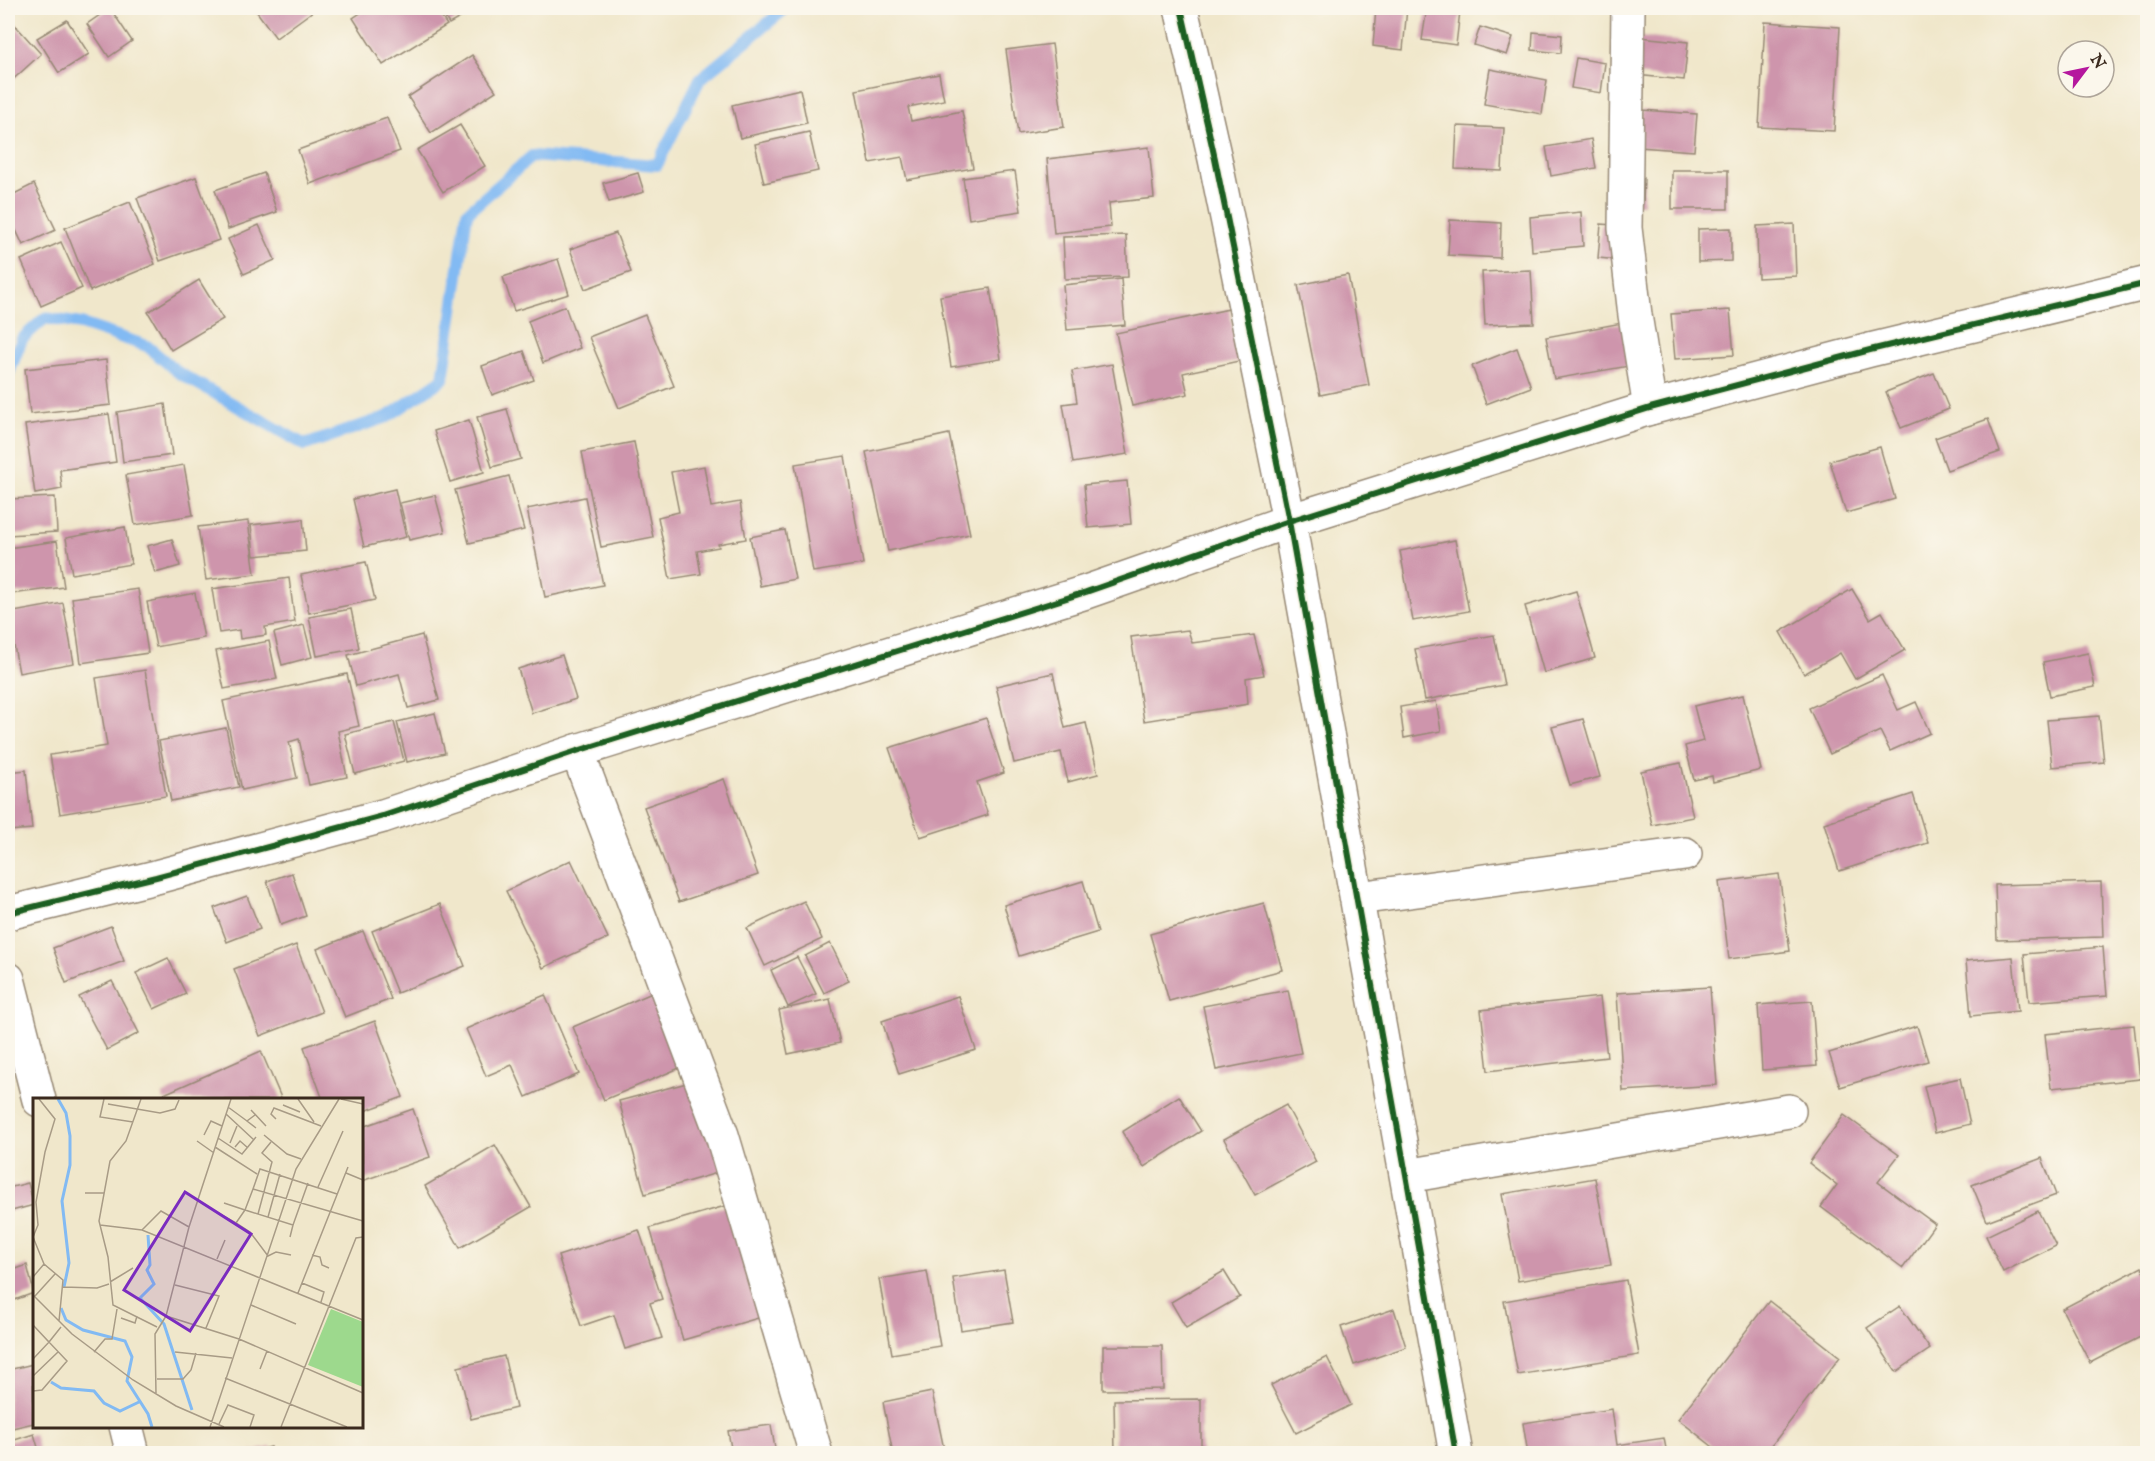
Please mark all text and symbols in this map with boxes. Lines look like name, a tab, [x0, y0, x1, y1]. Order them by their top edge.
north arrow	[2056, 39, 2116, 99]
text: N	[2084, 50, 2109, 73]
inset map	[33, 1098, 363, 1428]

